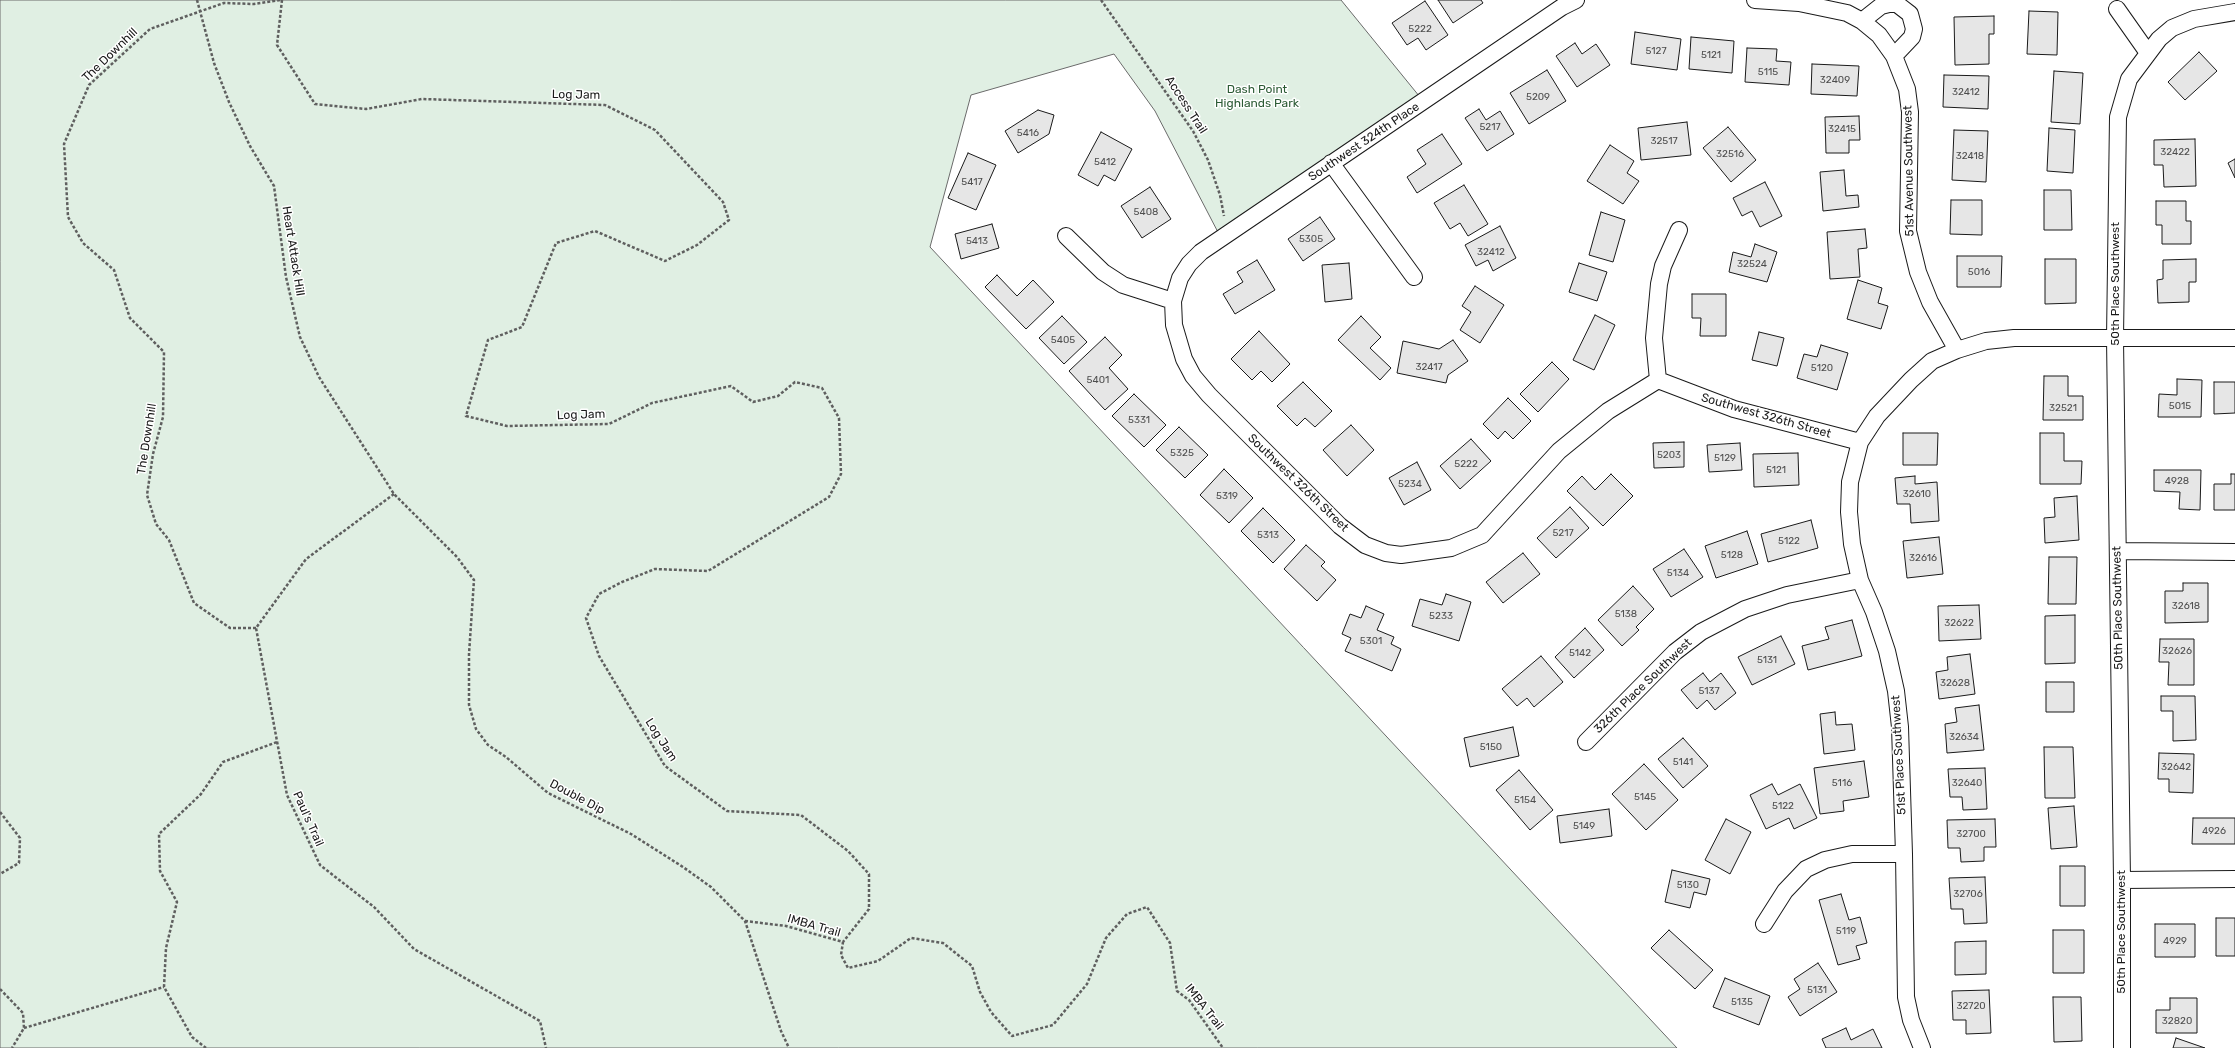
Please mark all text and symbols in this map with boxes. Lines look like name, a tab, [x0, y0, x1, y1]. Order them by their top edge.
house number: 5222	[1408, 23, 1432, 35]
street label: The Downhill	[79, 25, 141, 85]
house number: 5127	[1645, 45, 1667, 57]
house number: 5121	[1701, 49, 1721, 61]
house number: 5115	[1758, 66, 1778, 78]
street label: Access Trail	[1162, 73, 1210, 137]
house number: 32409	[1820, 74, 1850, 86]
park label: Dash Point Highlands Park	[1215, 83, 1299, 111]
house number: 32412	[1952, 86, 1980, 98]
street label: Log Jam	[552, 87, 600, 103]
house number: 5209	[1526, 91, 1550, 103]
street label: Southwest 324th Place	[1306, 100, 1422, 184]
street label: 51st Avenue Southwest	[1901, 105, 1917, 237]
house number: 5217	[1479, 121, 1501, 133]
house number: 32415	[1828, 123, 1856, 135]
house number: 5416	[1017, 127, 1039, 139]
house number: 32517	[1650, 135, 1678, 147]
house number: 32422	[2160, 146, 2190, 158]
house number: 32516	[1716, 148, 1744, 160]
house number: 32418	[1956, 150, 1984, 162]
house number: 5412	[1094, 156, 1116, 168]
house number: 5417	[961, 176, 983, 188]
street label: Heart Attack Hill	[279, 205, 307, 297]
house number: 5408	[1134, 206, 1158, 218]
street label: 50th Place Southwest	[2109, 222, 2123, 346]
house number: 5305	[1299, 233, 1323, 245]
house number: 5413	[966, 235, 988, 247]
house number: 32412	[1477, 246, 1505, 258]
house number: 32524	[1737, 258, 1767, 270]
house number: 5016	[1968, 266, 1990, 278]
house number: 5405	[1051, 334, 1075, 346]
house number: 32417	[1415, 361, 1443, 373]
house number: 5120	[1811, 362, 1833, 374]
house number: 5401	[1087, 374, 1109, 386]
street label: Southwest 326th Street	[1699, 391, 1833, 441]
house number: 5015	[2169, 400, 2191, 412]
house number: 32521	[2049, 402, 2077, 414]
street label: The Downhill	[134, 403, 160, 475]
street label: Log Jam	[557, 407, 605, 423]
house number: 5331	[1128, 414, 1150, 426]
street label: Southwest 326th Street	[1245, 431, 1351, 535]
house number: 5325	[1170, 447, 1194, 459]
house number: 5203	[1657, 449, 1681, 461]
house number: 5129	[1714, 452, 1736, 464]
house number: 5222	[1454, 458, 1478, 470]
house number: 5121	[1766, 464, 1786, 476]
house number: 4928	[2165, 475, 2189, 487]
house number: 5234	[1398, 478, 1422, 490]
house number: 32610	[1903, 488, 1931, 500]
house number: 5319	[1216, 490, 1238, 502]
house number: 5217	[1552, 527, 1574, 539]
house number: 5313	[1257, 529, 1279, 541]
house number: 5122	[1778, 535, 1800, 547]
street label: 50th Place Southwest	[2110, 546, 2126, 670]
house number: 5128	[1721, 549, 1743, 561]
house number: 32616	[1909, 552, 1937, 564]
house number: 5134	[1667, 567, 1689, 579]
house number: 32618	[2172, 600, 2200, 612]
house number: 5138	[1615, 608, 1637, 620]
house number: 5233	[1429, 610, 1453, 622]
house number: 32622	[1944, 617, 1974, 629]
house number: 5301	[1360, 635, 1382, 647]
street label: 326th Place Southwest	[1591, 636, 1695, 736]
house number: 32626	[2162, 645, 2192, 657]
house number: 5142	[1569, 647, 1591, 659]
house number: 5131	[1757, 654, 1777, 666]
house number: 32628	[1940, 677, 1970, 689]
house number: 5137	[1698, 685, 1720, 697]
street label: 51st Place Southwest	[1889, 695, 1909, 815]
street label: Log Jam	[642, 716, 680, 764]
house number: 32634	[1949, 731, 1979, 743]
house number: 5150	[1480, 741, 1502, 753]
house number: 5141	[1673, 756, 1693, 768]
house number: 32642	[2161, 761, 2191, 773]
street label: Double Dip	[547, 776, 607, 818]
house number: 5116	[1832, 777, 1852, 789]
house number: 32640	[1952, 777, 1982, 789]
street label: Paul's Trail	[289, 789, 327, 849]
house number: 5145	[1634, 791, 1656, 803]
house number: 5154	[1514, 794, 1536, 806]
house number: 5122	[1772, 800, 1794, 812]
house number: 5149	[1573, 820, 1595, 832]
house number: 4926	[2202, 825, 2226, 837]
house number: 32700	[1956, 828, 1986, 840]
street label: 50th Place Southwest	[2115, 870, 2129, 994]
house number: 5130	[1677, 879, 1699, 891]
house number: 32706	[1953, 888, 1983, 900]
street label: IMBA Trail	[786, 912, 842, 940]
house number: 5119	[1836, 925, 1856, 937]
house number: 4929	[2163, 935, 2187, 947]
street label: IMBA Trail	[1182, 981, 1226, 1033]
house number: 5131	[1807, 984, 1827, 996]
house number: 5135	[1731, 996, 1753, 1008]
house number: 32720	[1956, 1000, 1986, 1012]
house number: 32820	[2162, 1015, 2192, 1027]

